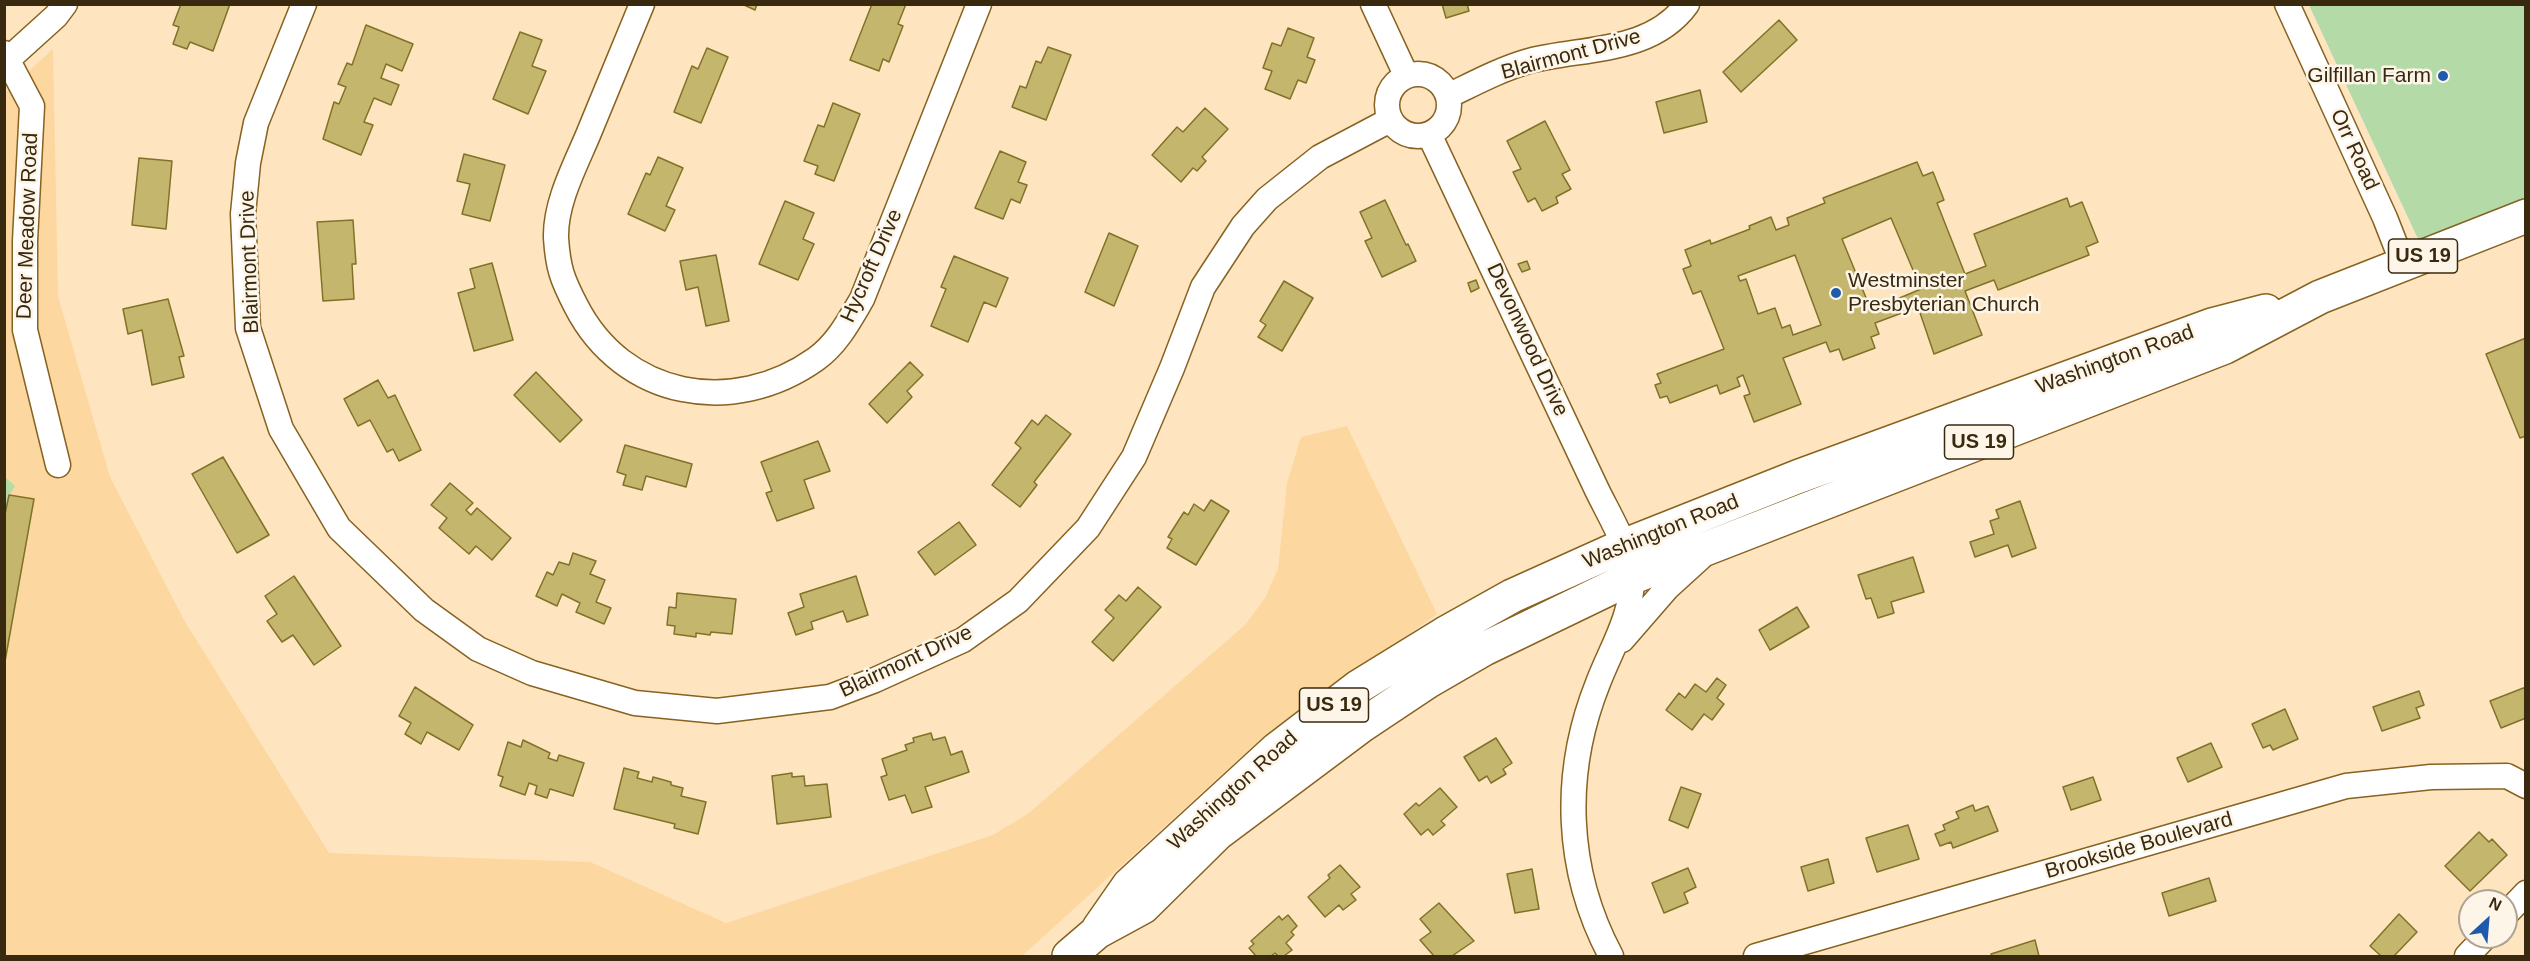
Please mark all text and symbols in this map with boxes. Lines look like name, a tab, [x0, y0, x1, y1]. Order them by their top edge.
street label: Blairmont Drive	[1498, 24, 1644, 86]
place label: Gilfillan Farm	[2307, 63, 2431, 89]
marker: Gilfillan Farm	[2436, 69, 2450, 83]
street label: Orr Road	[2324, 106, 2384, 194]
street label: Deer Meadow Road	[12, 132, 44, 320]
street label: Blairmont Drive	[235, 190, 265, 334]
street label: Hycroft Drive	[836, 205, 908, 327]
road number: US 19	[2388, 239, 2458, 273]
street label: Devonwood Drive	[1481, 260, 1573, 420]
place label: Westminster Presbyterian Church	[1848, 268, 2039, 318]
marker: Westminster Presbyterian Church	[1829, 286, 1843, 300]
street label: Washington Road	[2033, 320, 2197, 400]
road number: US 19	[1944, 425, 2014, 459]
street label: Washington Road	[1579, 489, 1743, 575]
street label: Blairmont Drive	[836, 620, 976, 704]
road number: US 19	[1300, 688, 1368, 722]
street label: Washington Road	[1163, 726, 1303, 856]
street label: Brookside Boulevard	[2042, 807, 2236, 885]
north arrow	[2458, 889, 2518, 949]
text: N	[2486, 894, 2504, 914]

